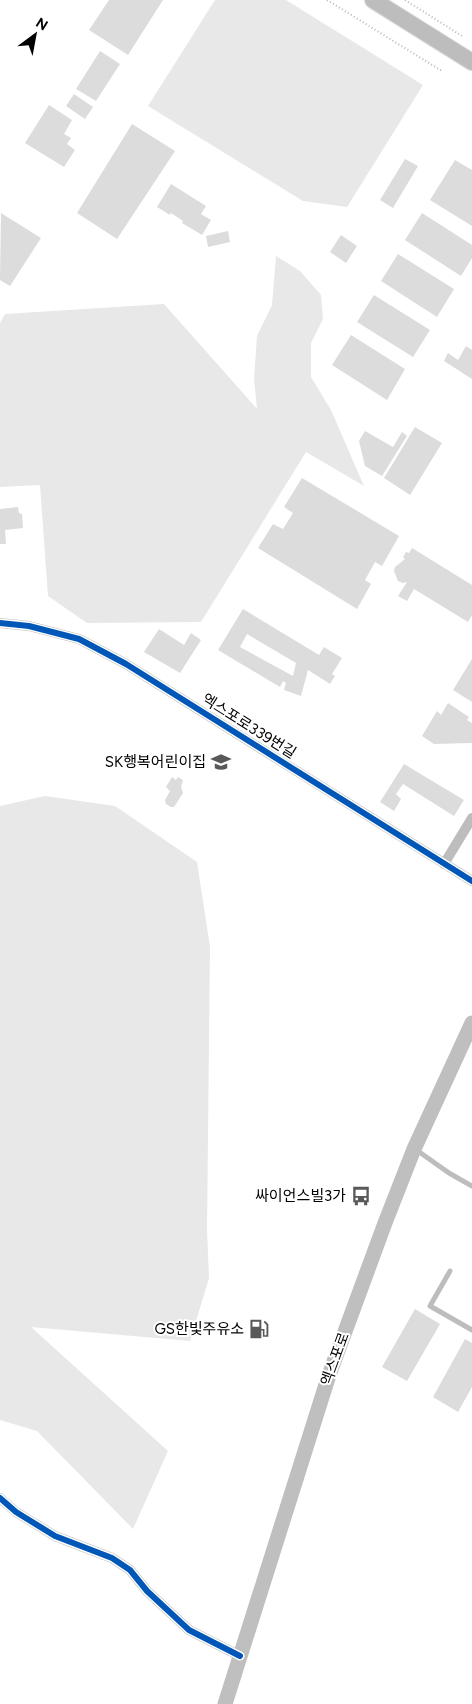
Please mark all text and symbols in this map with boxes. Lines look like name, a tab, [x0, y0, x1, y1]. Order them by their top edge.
north arrow	[10, 10, 60, 60]
text: N	[33, 14, 51, 34]
street label: 엑스포로339번길	[199, 690, 299, 762]
school or university icon: SK행복어린이집	[210, 751, 232, 773]
place label: SK행복어린이집	[105, 753, 206, 771]
bus stop icon: 싸이언스빌3가	[350, 1185, 372, 1207]
place label: 싸이언스빌3가	[255, 1187, 346, 1205]
fuel station icon: GS한빛주유소	[248, 1318, 270, 1340]
place label: GS한빛주유소	[154, 1320, 244, 1338]
street label: 엑스포로	[317, 1330, 353, 1388]

